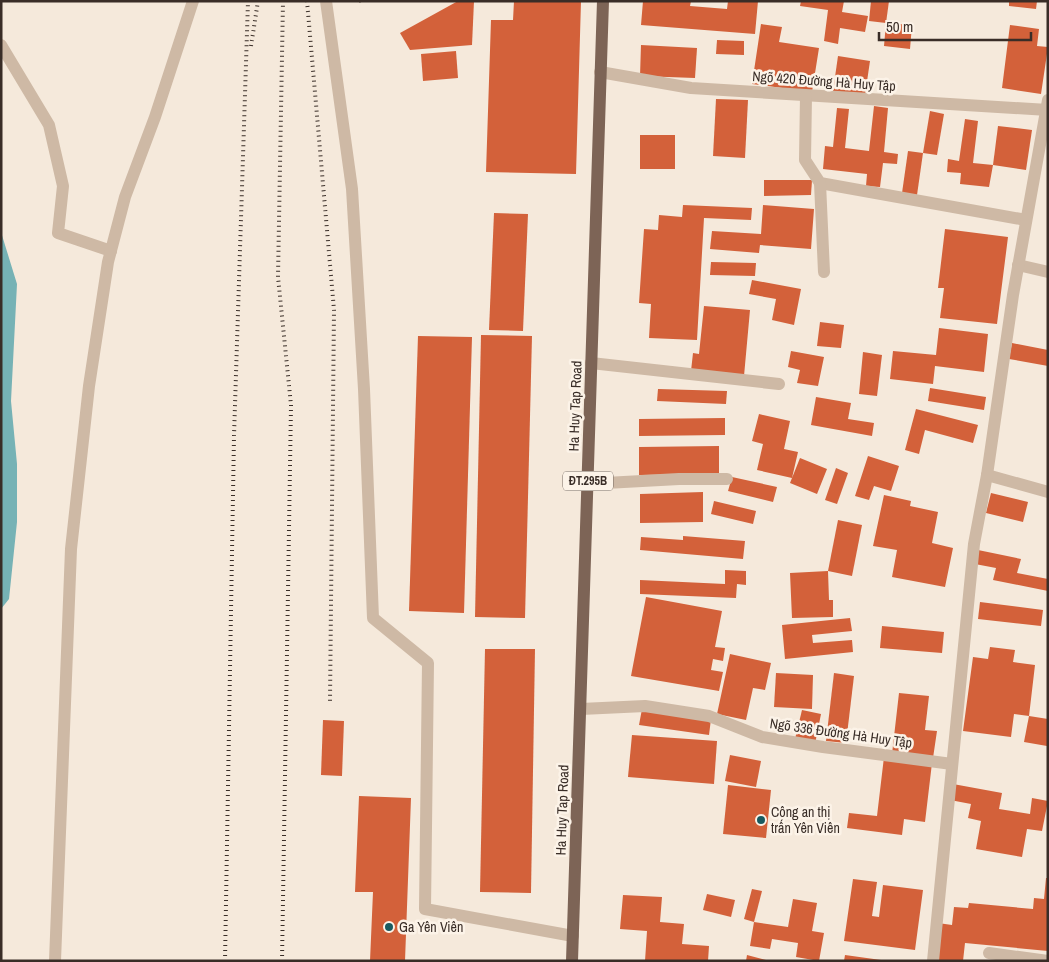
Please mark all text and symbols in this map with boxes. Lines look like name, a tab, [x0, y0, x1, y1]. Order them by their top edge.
scale bar	[879, 10, 1032, 42]
text: 50 m	[886, 16, 913, 37]
street label: Ngõ 420 Đường Hà Huy Tập	[752, 67, 896, 95]
street label: Ha Huy Tap Road	[564, 360, 586, 452]
road number: ĐT.295B	[563, 472, 613, 491]
street label: Ngõ 336 Đường Hà Huy Tập	[769, 714, 913, 752]
street label: Ha Huy Tap Road	[551, 764, 573, 856]
place label: Công an thị trấn Yên Viên	[771, 803, 840, 837]
marker: Công an thị trấn Yên Viên	[755, 814, 767, 826]
place label: Ga Yên Viên	[399, 918, 463, 936]
marker: Ga Yên Viên	[383, 921, 395, 933]

